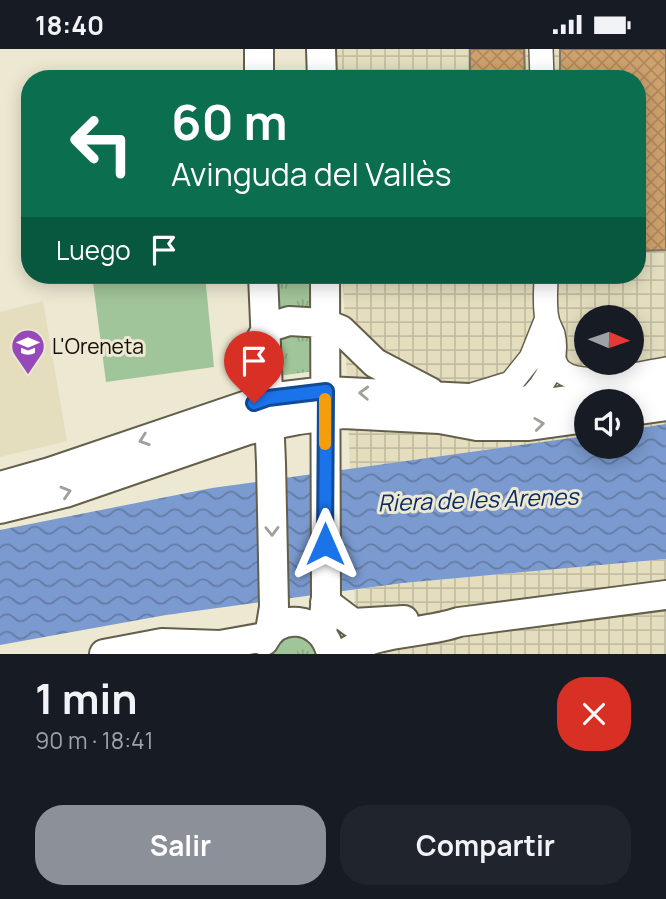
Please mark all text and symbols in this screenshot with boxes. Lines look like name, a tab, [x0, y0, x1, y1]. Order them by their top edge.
text: 18:40	[35, 7, 104, 43]
text: 60 m	[171, 88, 288, 155]
icon: left	[56, 98, 147, 189]
text: Avinguda del Vallès	[171, 152, 451, 196]
icon: arrive	[145, 231, 183, 269]
text: Luego	[56, 232, 131, 268]
north arrow	[574, 305, 644, 375]
map controls	[574, 305, 644, 459]
school or university icon: L'Oreneta	[9, 327, 47, 376]
pin	[224, 331, 284, 403]
place label: L'Oreneta	[52, 332, 144, 360]
icon: arrive	[235, 342, 273, 380]
one-way arrow	[358, 385, 369, 400]
button: sound	[574, 389, 644, 459]
one-way arrow	[533, 417, 545, 432]
one-way arrow	[138, 432, 150, 446]
water label: Riera de les Arenes	[377, 479, 581, 518]
one-way arrow	[60, 485, 72, 500]
position arrow	[288, 507, 362, 581]
one-way arrow	[265, 526, 280, 537]
text: 1 min	[35, 669, 138, 727]
button: close	[557, 677, 631, 751]
text: 90 m · 18:41	[35, 724, 154, 756]
button: Salir	[35, 805, 326, 885]
button: Compartir	[340, 805, 631, 885]

